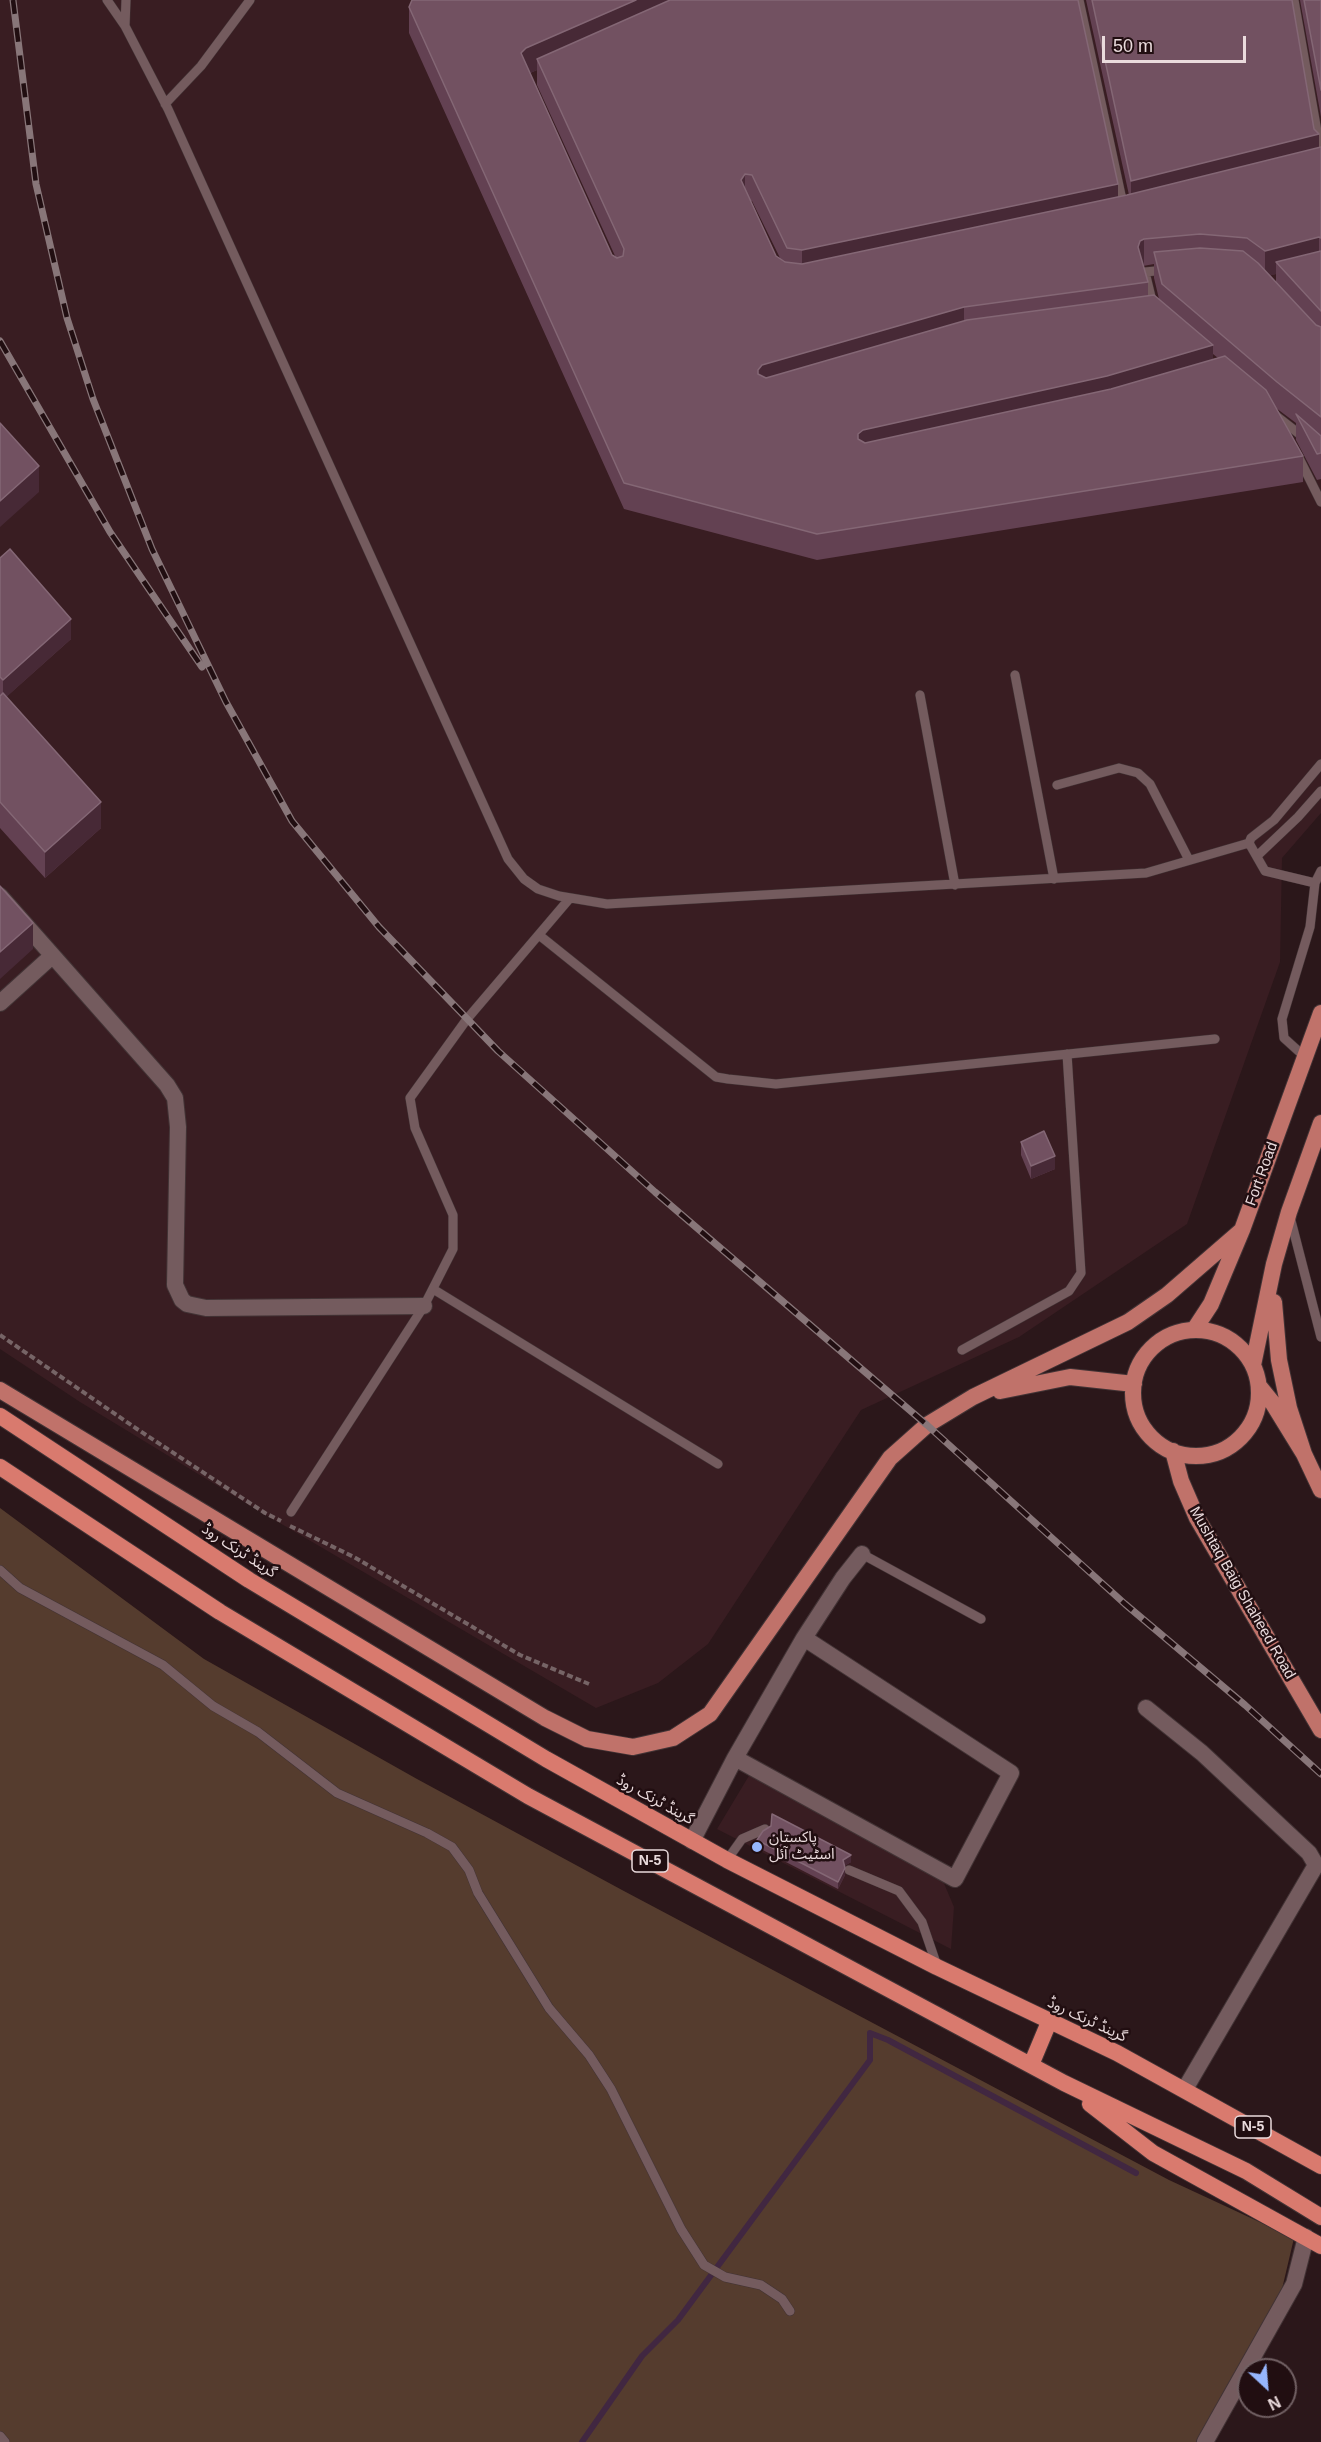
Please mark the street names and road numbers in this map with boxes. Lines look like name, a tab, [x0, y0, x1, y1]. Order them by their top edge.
street label: Fort Road	[1242, 1140, 1282, 1208]
street label: Mushtaq Baig Shaheed Road	[1185, 1504, 1299, 1682]
street label: گرینڈ ٹرنک روڈ	[198, 1520, 280, 1582]
street label: گرینڈ ٹرنک روڈ	[613, 1771, 697, 1829]
road number: N-5	[632, 1850, 668, 1872]
street label: گرینڈ ٹرنک روڈ	[1044, 1994, 1130, 2046]
road number: N-5	[1235, 2116, 1271, 2138]

